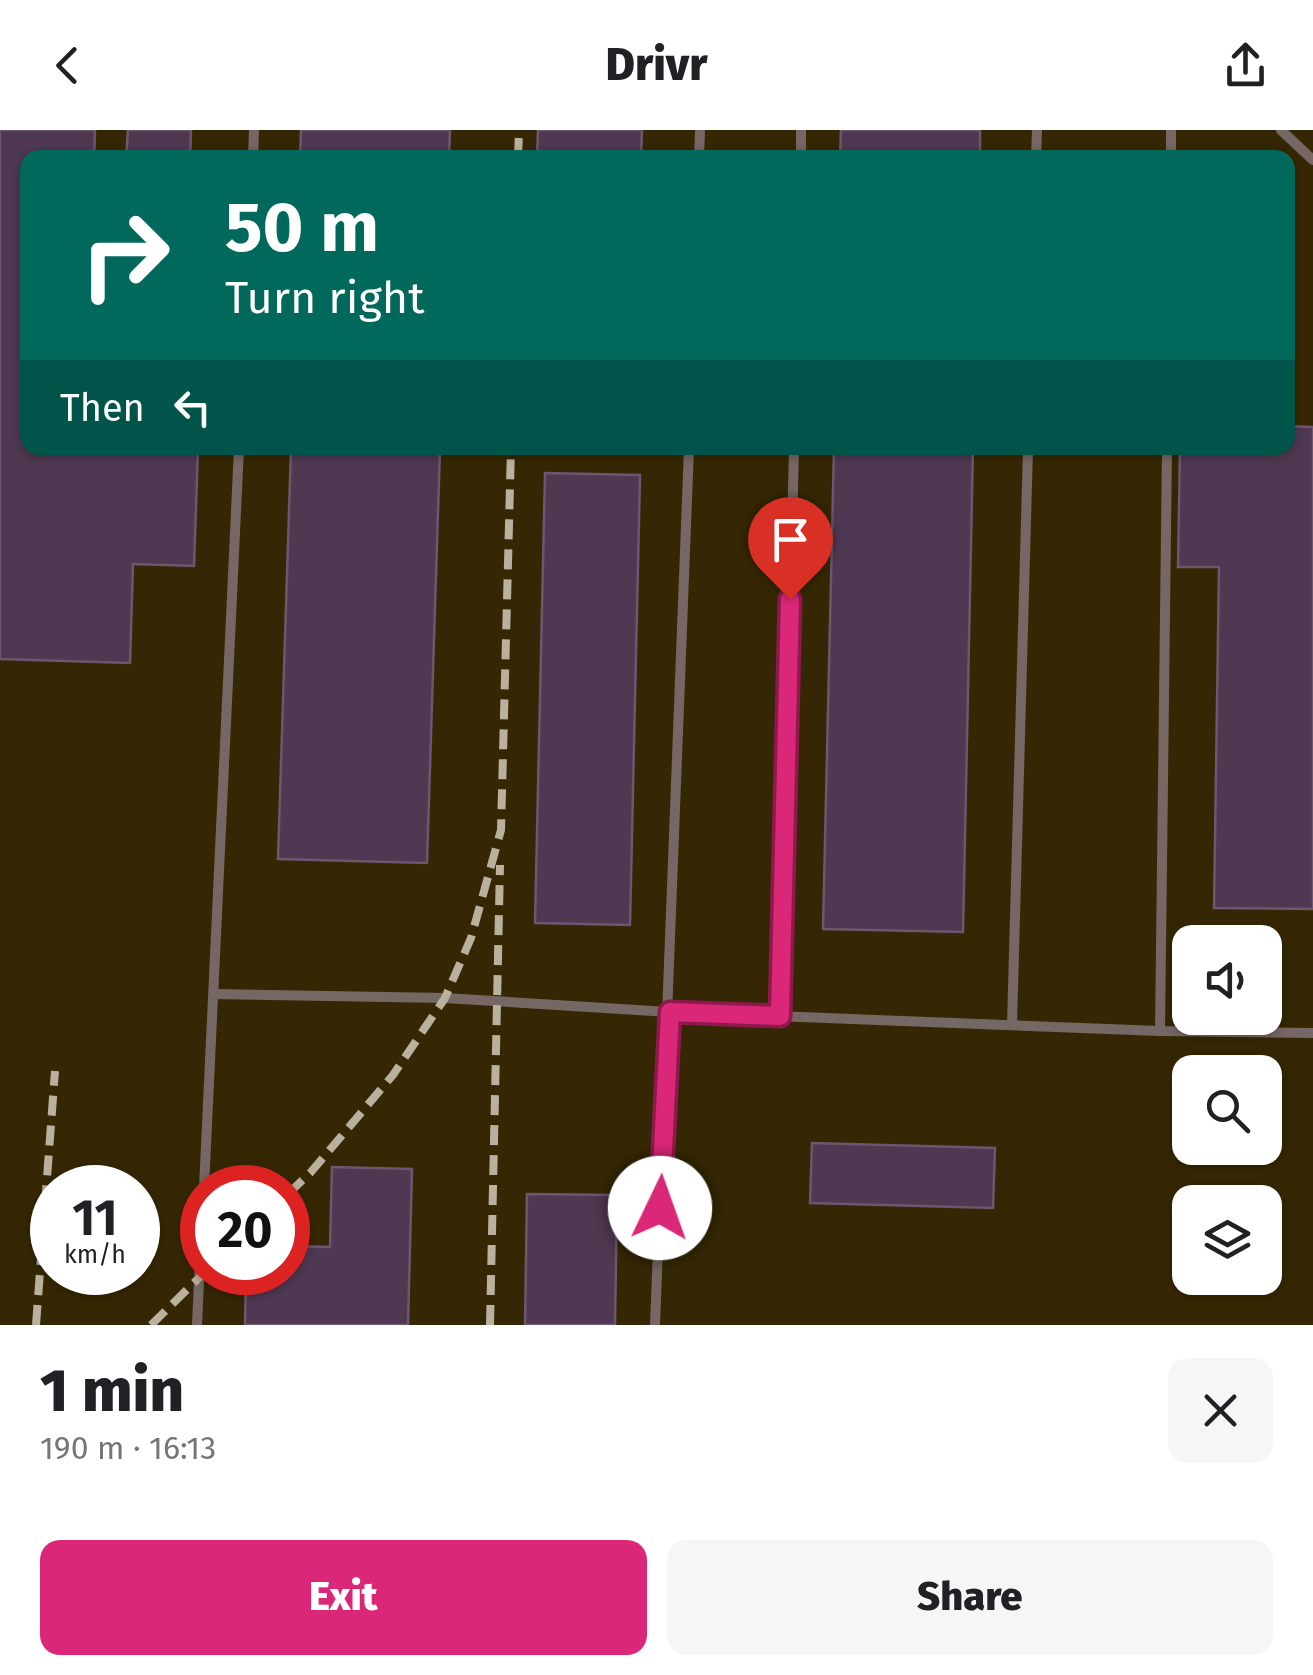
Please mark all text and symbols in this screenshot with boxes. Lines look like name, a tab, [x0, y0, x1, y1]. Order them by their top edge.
icon: back	[40, 38, 95, 93]
text: Drivr	[606, 38, 707, 92]
icon: share	[1218, 38, 1273, 93]
text: 50 m	[225, 186, 379, 270]
icon: right	[60, 190, 190, 320]
text: Turn right	[225, 271, 424, 325]
icon: left	[165, 380, 220, 435]
text: Then	[60, 385, 145, 431]
pin	[748, 497, 833, 600]
icon: arrive	[763, 512, 818, 567]
map controls	[1172, 925, 1282, 1295]
button: sound	[1172, 925, 1282, 1035]
button: search	[1172, 1055, 1282, 1165]
position arrow	[608, 1156, 712, 1260]
speed limit sign: 20	[180, 1165, 310, 1295]
button: layers	[1172, 1185, 1282, 1295]
text: 11	[72, 1188, 118, 1248]
text: km/h	[64, 1240, 126, 1270]
text: 1 min	[40, 1355, 184, 1427]
button: close	[1168, 1358, 1273, 1463]
text: 190 m · 16:13	[40, 1429, 216, 1467]
button: Exit	[40, 1540, 647, 1655]
button: Share	[667, 1540, 1273, 1655]

